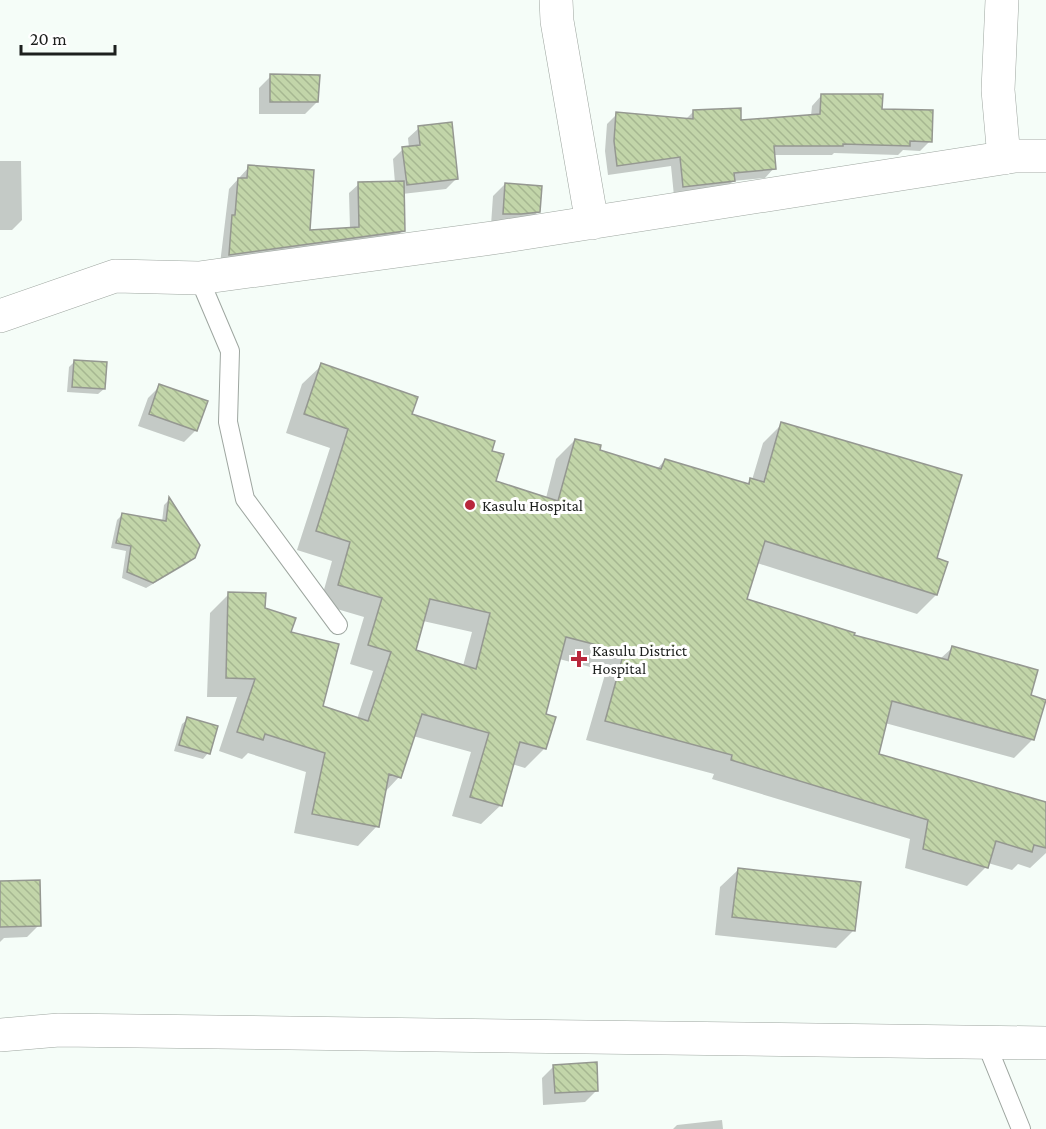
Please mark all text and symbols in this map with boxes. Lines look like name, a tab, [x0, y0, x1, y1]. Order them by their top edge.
scale bar	[21, 18, 116, 56]
text: 20 m	[30, 29, 67, 49]
place label: Kasulu Hospital	[482, 497, 583, 515]
marker: Kasulu Hospital	[463, 498, 477, 512]
place label: Kasulu District Hospital	[592, 642, 688, 678]
marker: Kasulu District Hospital	[570, 650, 588, 668]

